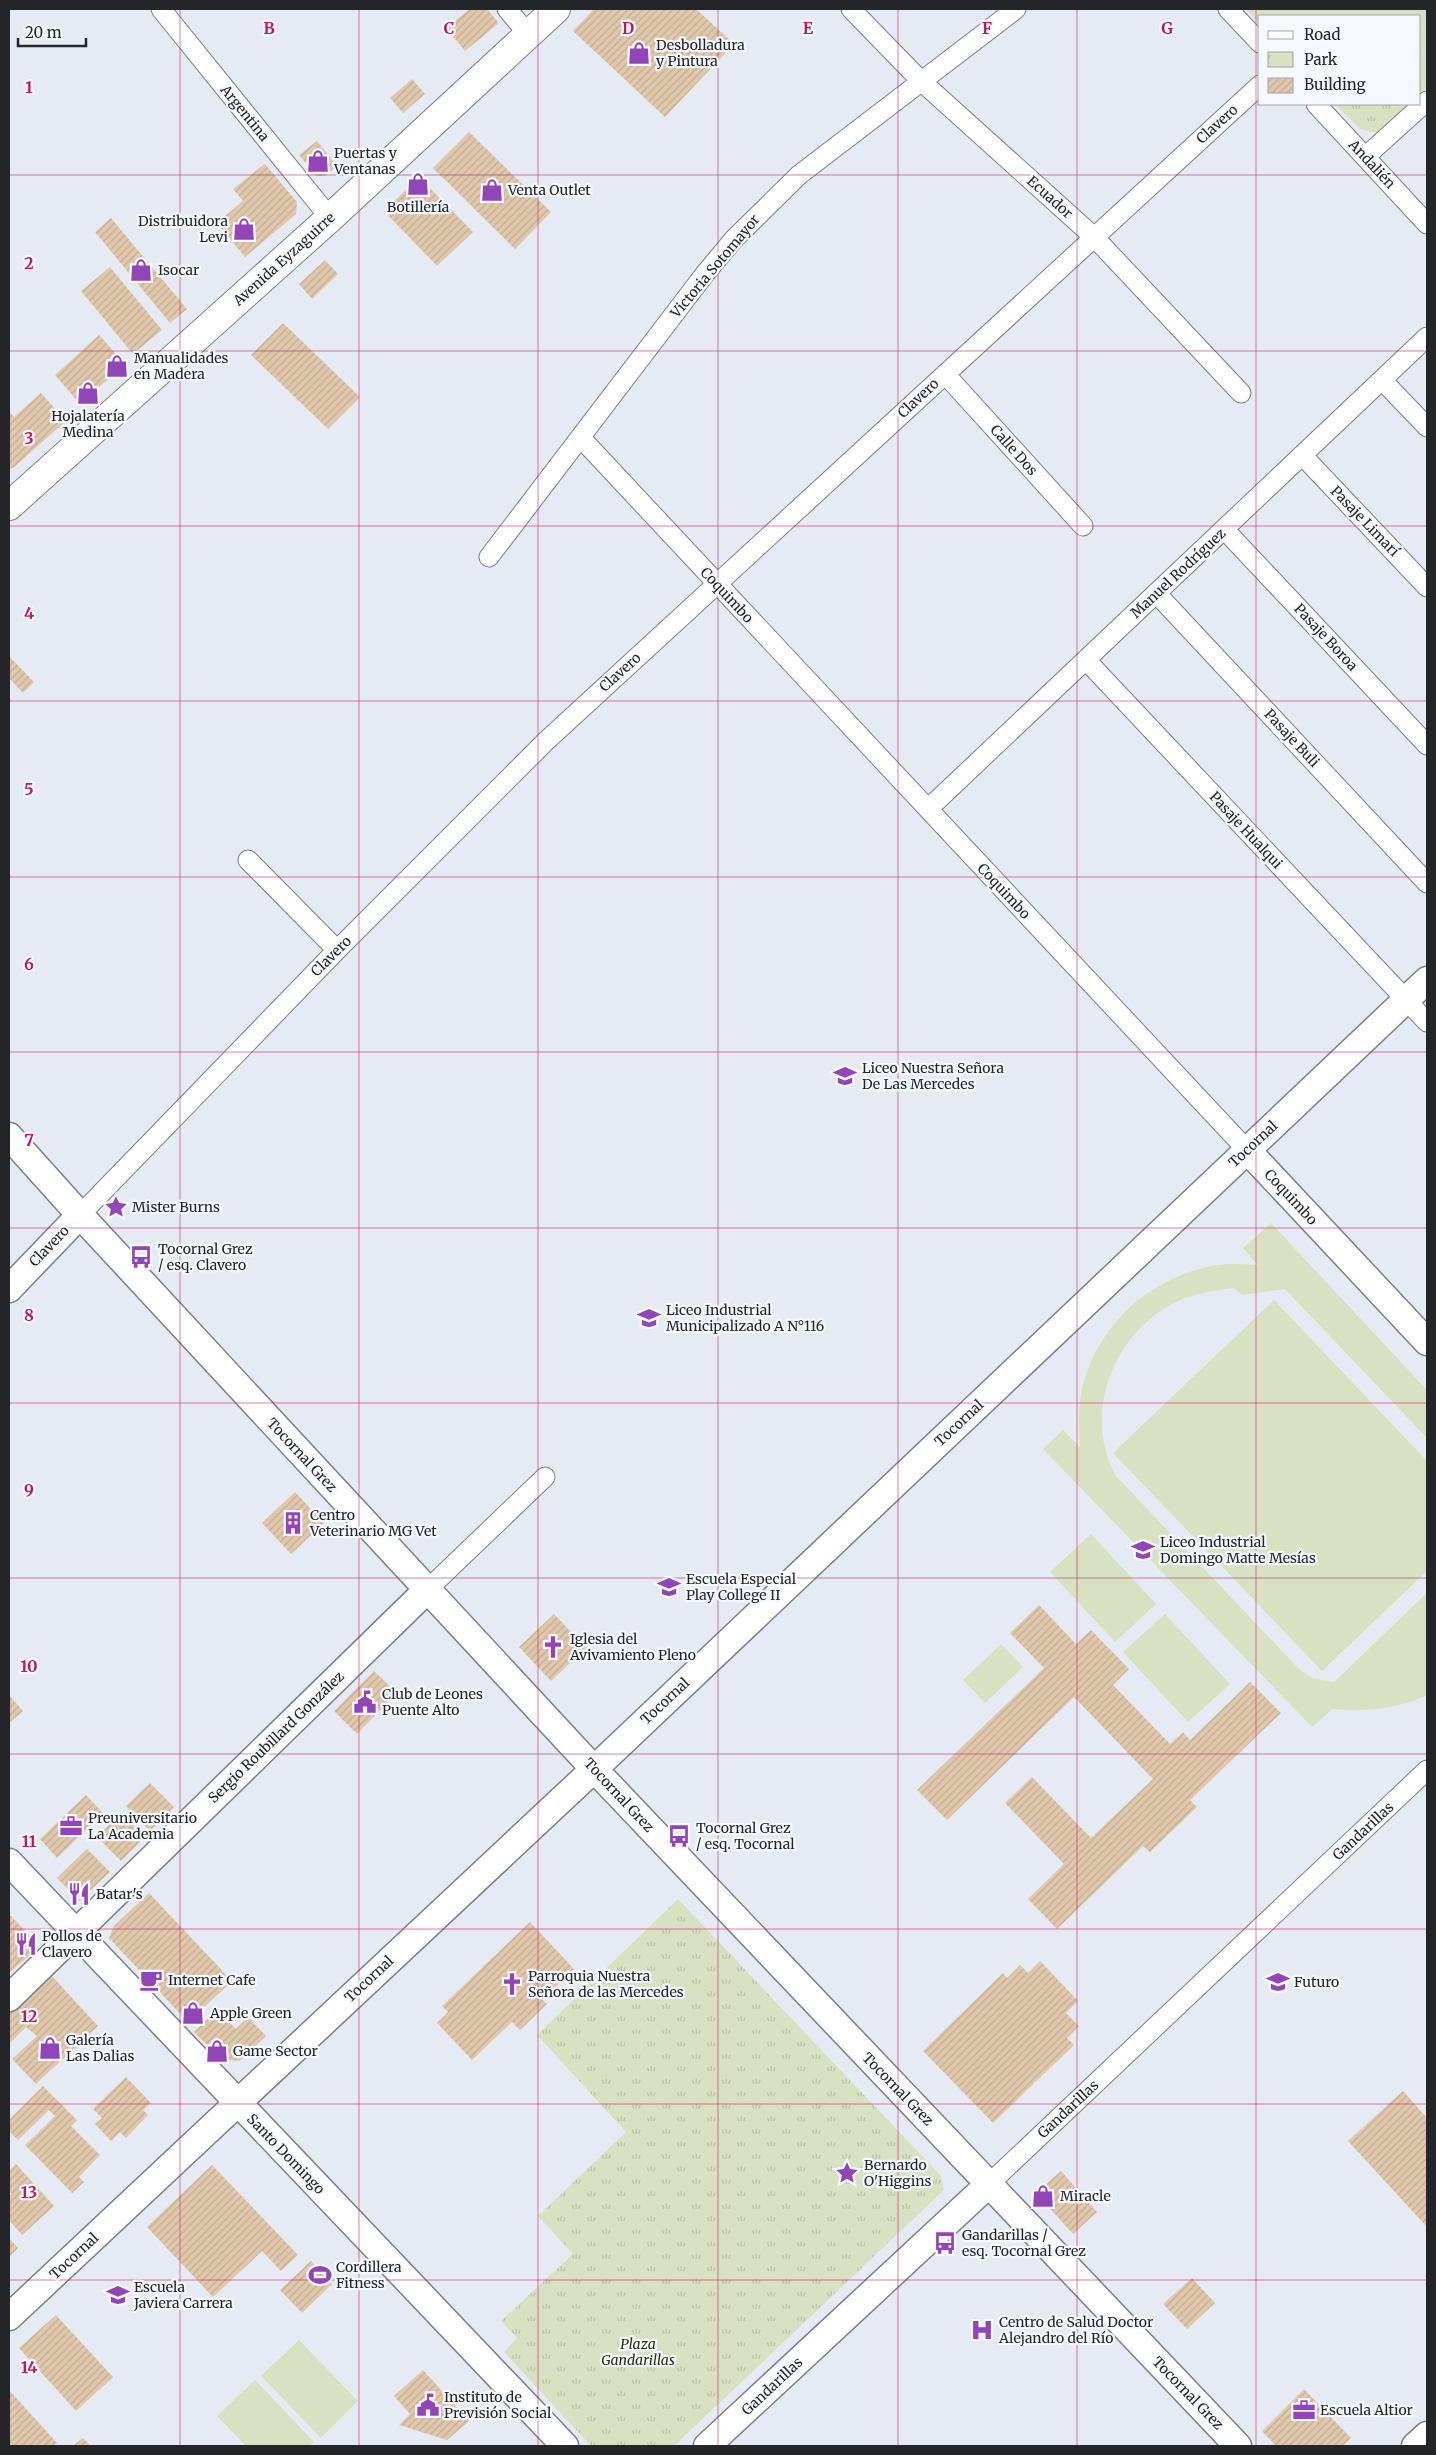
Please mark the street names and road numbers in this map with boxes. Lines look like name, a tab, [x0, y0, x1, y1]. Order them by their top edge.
street label: Argentina	[216, 80, 274, 145]
street label: Clavero	[1192, 101, 1242, 147]
street label: Andalién	[1344, 135, 1399, 192]
street label: Ecuador	[1023, 172, 1077, 222]
street label: Avenida Eyzaguirre	[229, 209, 339, 310]
street label: Victoria Sotomayor	[666, 211, 763, 322]
street label: Clavero	[894, 374, 942, 422]
street label: Calle Dos	[987, 421, 1042, 479]
street label: Pasaje Limarí	[1327, 482, 1403, 560]
street label: Manuel Rodríguez	[1127, 524, 1230, 622]
street label: Coquimbo	[697, 563, 757, 627]
street label: Pasaje Boroa	[1290, 600, 1362, 675]
street label: Clavero	[595, 649, 645, 695]
street label: Pasaje Buli	[1261, 705, 1324, 771]
street label: Pasaje Hualqui	[1206, 788, 1287, 873]
street label: Coquimbo	[974, 859, 1034, 923]
street label: Clavero	[307, 932, 355, 980]
street label: Tocornal	[1225, 1116, 1282, 1171]
street label: Coquimbo	[1261, 1165, 1321, 1229]
street label: Clavero	[25, 1222, 73, 1270]
street label: Tocornal	[931, 1395, 988, 1450]
street label: Tocornal Grez	[263, 1414, 341, 1496]
street label: Sergio Roubillard González	[204, 1667, 348, 1807]
street label: Tocornal	[637, 1673, 694, 1728]
street label: Tocornal Grez	[580, 1754, 658, 1836]
street label: Gandarillas	[1329, 1798, 1397, 1864]
street label: Tocornal	[341, 1951, 398, 2006]
street label: Tocornal Grez	[859, 2049, 938, 2130]
street label: Gandarillas	[1034, 2076, 1102, 2142]
street label: Santo Domingo	[243, 2110, 329, 2198]
street label: Tocornal	[46, 2228, 103, 2283]
street label: Gandarillas	[738, 2353, 806, 2419]
street label: Tocornal Grez	[1149, 2353, 1228, 2434]

